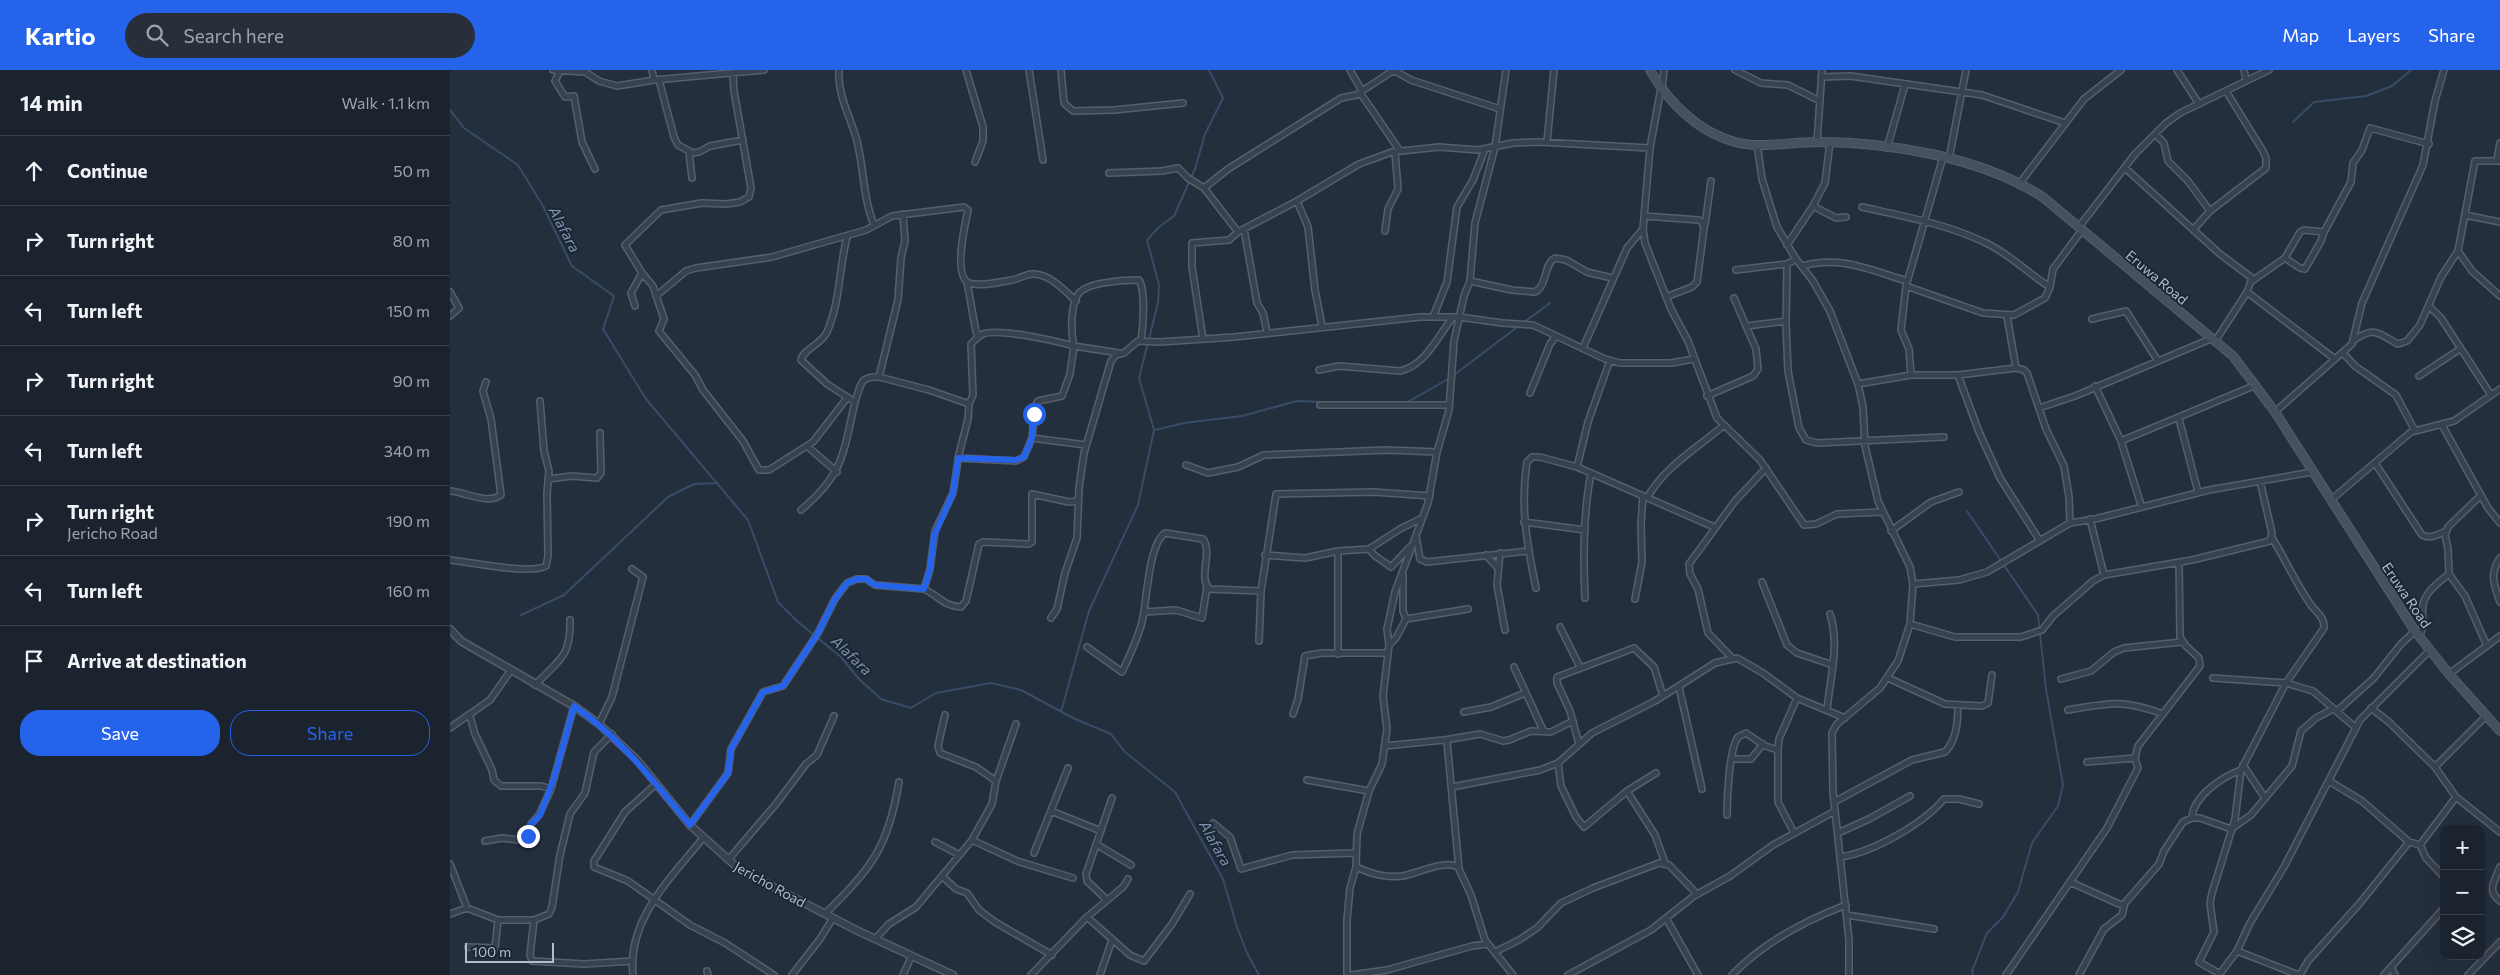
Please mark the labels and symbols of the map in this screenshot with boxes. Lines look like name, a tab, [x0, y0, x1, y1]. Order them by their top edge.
water label: Alafara	[545, 202, 585, 255]
street label: Eruwa Road	[2123, 246, 2191, 308]
route start	[1023, 403, 1046, 426]
street label: Eruwa Road	[2379, 559, 2435, 631]
water label: Alafara	[827, 631, 876, 679]
water label: Alafara	[1196, 816, 1236, 869]
route end	[517, 825, 540, 848]
street label: Jericho Road	[731, 857, 809, 911]
scale bar	[465, 940, 554, 963]

